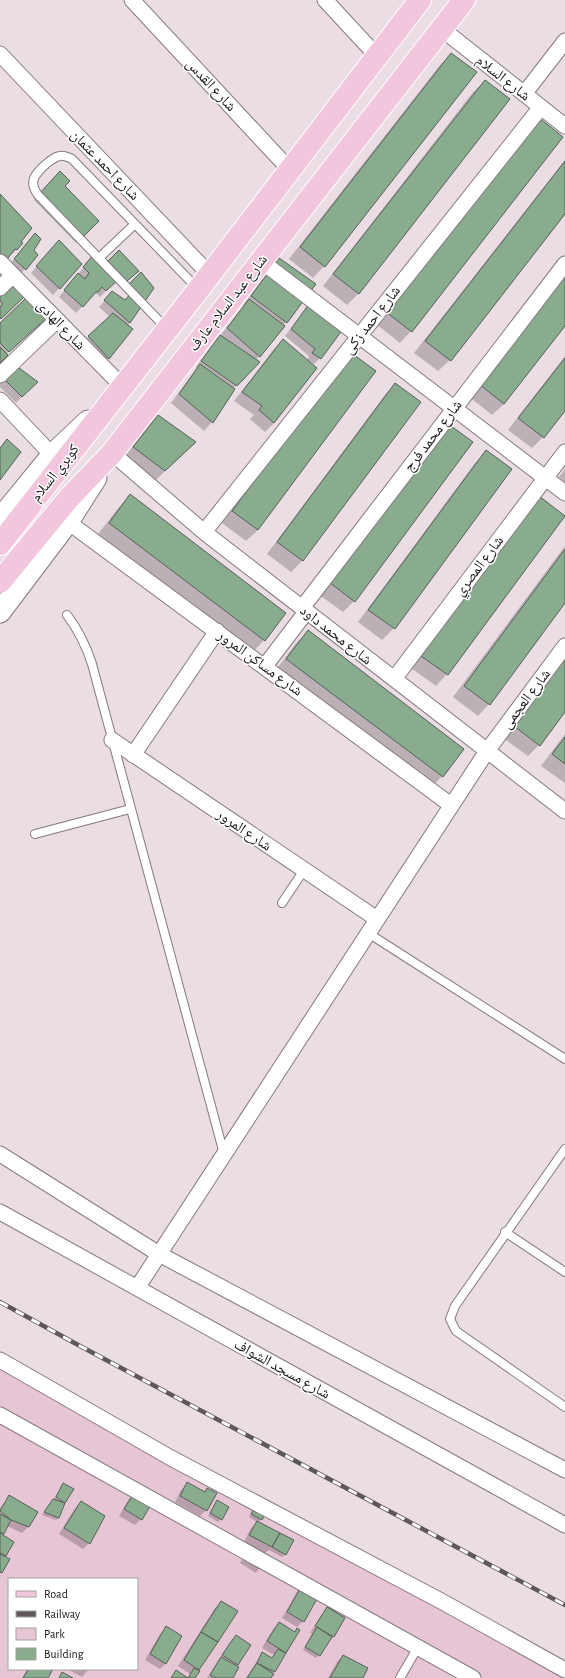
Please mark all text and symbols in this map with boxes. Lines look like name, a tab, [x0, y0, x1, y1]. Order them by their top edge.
street label: شارع السلام	[472, 52, 533, 105]
street label: شارع القدس	[182, 56, 239, 116]
street label: شارع احمد عثمان	[66, 127, 142, 205]
street label: شارع عبد السلام عارف	[186, 252, 272, 355]
street label: شارع احمد زكى	[341, 283, 405, 358]
street label: شارع الهادى	[32, 297, 88, 354]
street label: شارع محمد فرج	[401, 397, 466, 476]
street label: كوبري السلام	[28, 441, 85, 507]
street label: شارع المصري	[452, 533, 509, 601]
street label: شارع محمد داود	[296, 602, 375, 669]
street label: شارع مساكن المرور	[213, 627, 305, 700]
street label: شارع العجمى	[499, 666, 555, 733]
street label: شارع المرور	[212, 806, 274, 856]
street label: شارع مسجد الشواف	[230, 1336, 333, 1403]
legend	[8, 1578, 138, 1670]
text: Road	[44, 1588, 68, 1600]
text: Railway	[44, 1608, 80, 1621]
text: Park	[44, 1628, 65, 1640]
text: Building	[44, 1648, 84, 1660]

